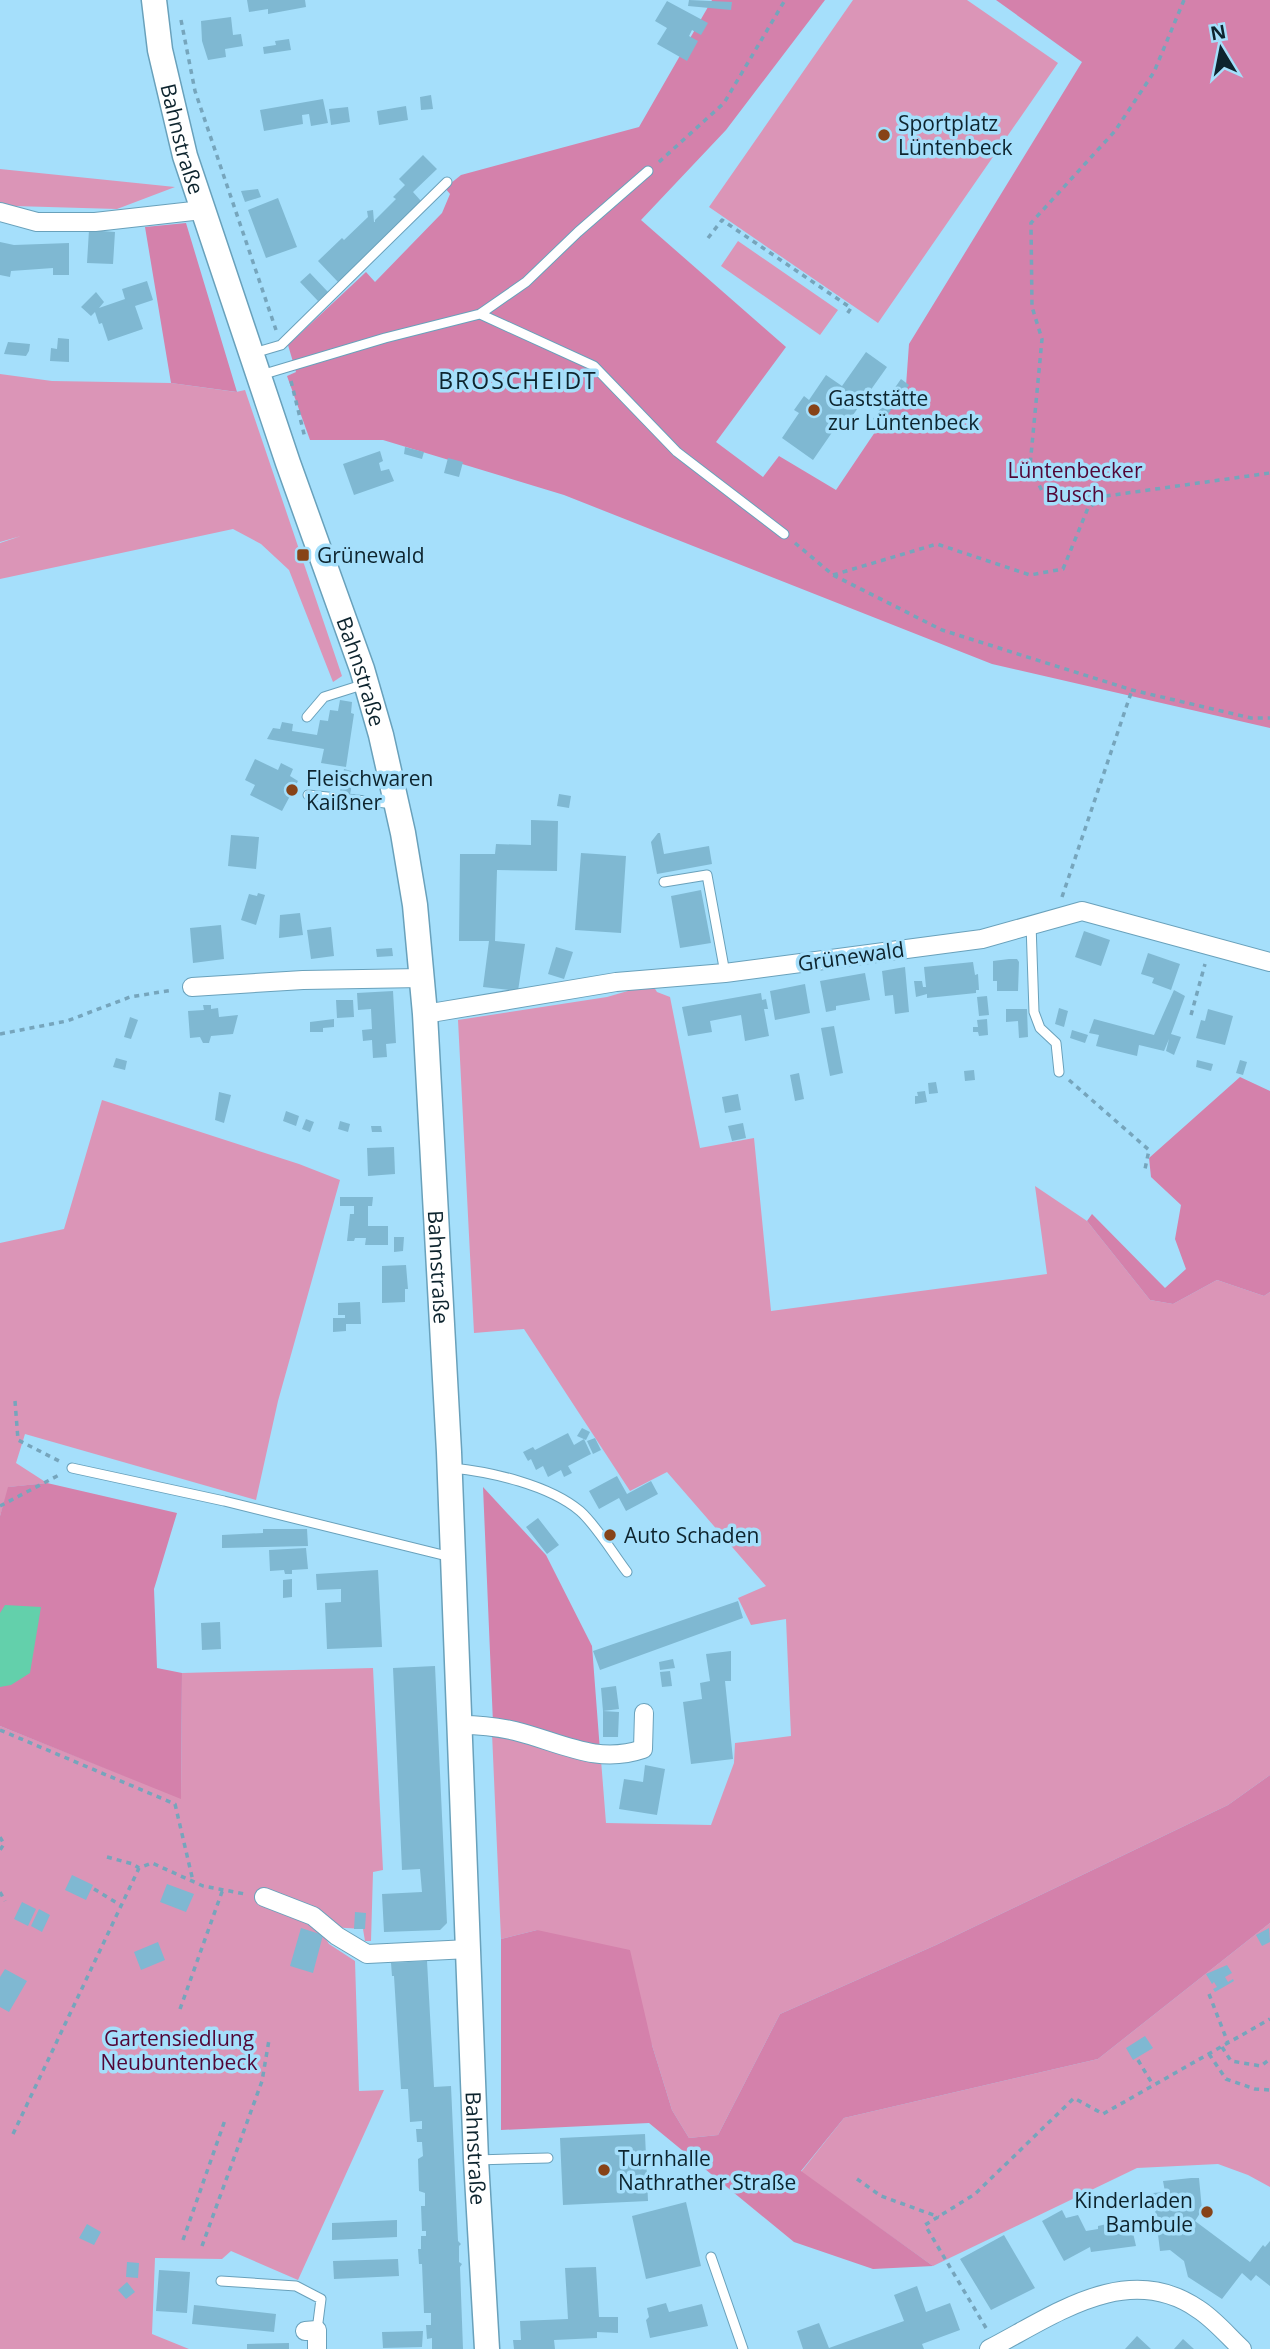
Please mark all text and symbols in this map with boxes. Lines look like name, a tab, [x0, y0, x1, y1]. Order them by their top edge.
north arrow	[1186, 14, 1256, 84]
text: N	[1208, 18, 1228, 46]
street label: Bahnstraße	[154, 81, 211, 198]
place label: Sportplatz Lüntenbeck	[898, 109, 1013, 161]
marker: Sportplatz Lüntenbeck	[876, 127, 892, 143]
district label: BROSCHEIDT	[438, 364, 598, 396]
place label: Gaststätte zur Lüntenbeck	[828, 384, 979, 436]
marker: Gaststätte zur Lüntenbeck	[806, 402, 822, 418]
park label: Lüntenbecker Busch	[1008, 456, 1143, 508]
place label: Grünewald	[317, 541, 425, 569]
marker: Grünewald	[295, 547, 311, 563]
street label: Bahnstraße	[330, 613, 392, 729]
place label: Fleischwaren Kaißner	[306, 764, 433, 816]
marker: Fleischwaren Kaißner	[284, 782, 300, 798]
street label: Grünewald	[796, 935, 906, 977]
street label: Bahnstraße	[422, 1210, 456, 1325]
place label: Auto Schaden	[624, 1521, 759, 1549]
marker: Auto Schaden	[602, 1527, 618, 1543]
park label: Gartensiedlung Neubuntenbeck	[101, 2024, 257, 2076]
street label: Bahnstraße	[459, 2091, 493, 2206]
place label: Turnhalle Nathrather Straße	[618, 2144, 796, 2196]
marker: Turnhalle Nathrather Straße	[596, 2162, 612, 2178]
place label: Kinderladen Bambule	[1074, 2186, 1193, 2238]
marker: Kinderladen Bambule	[1199, 2204, 1215, 2220]

